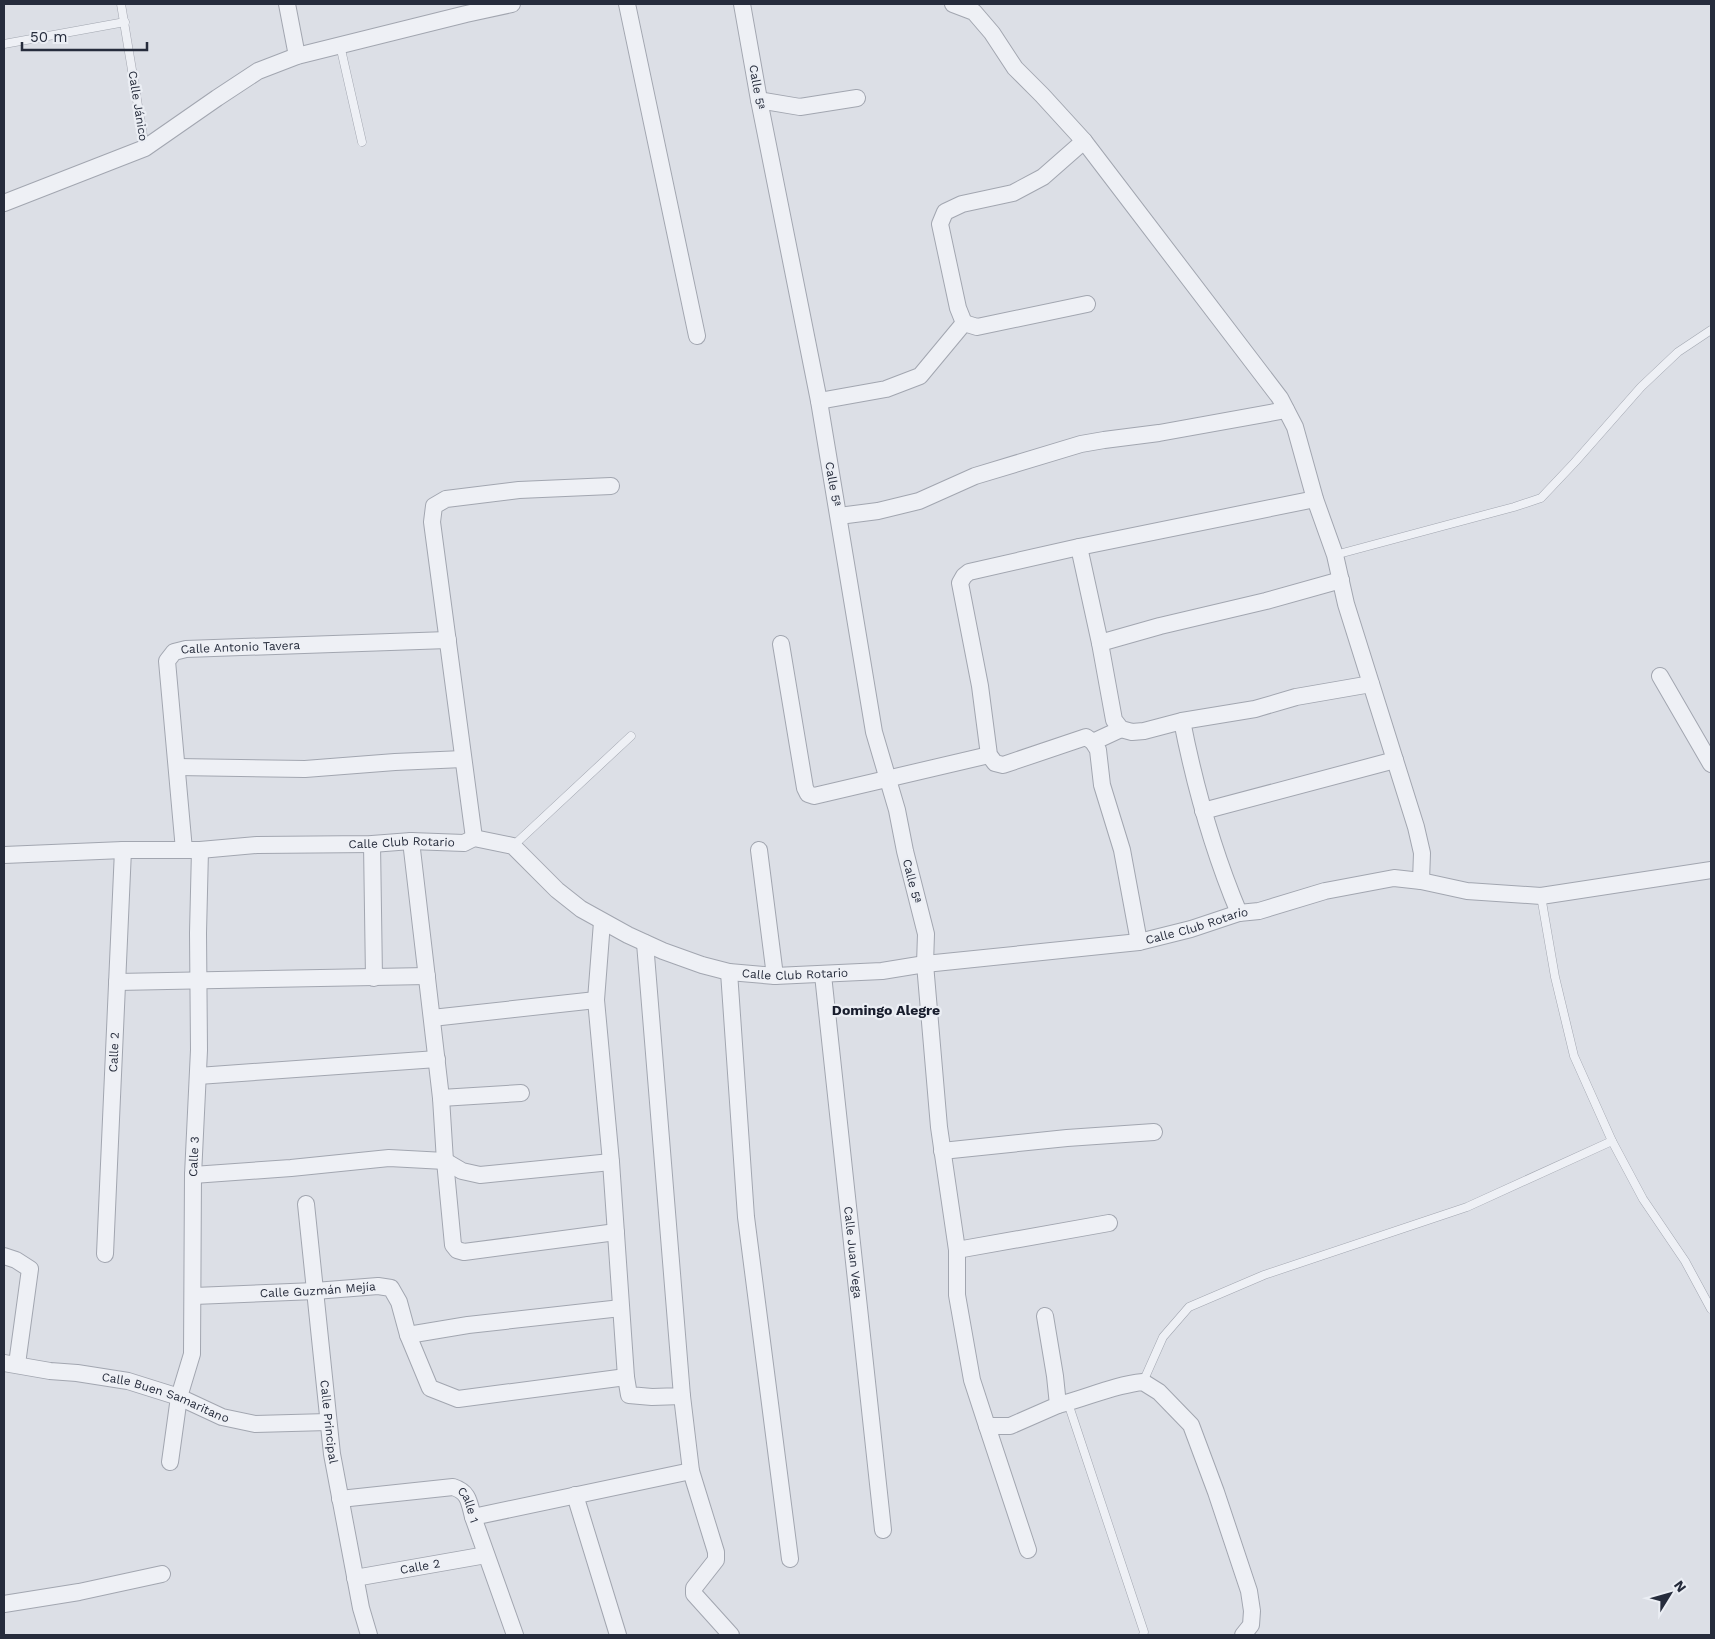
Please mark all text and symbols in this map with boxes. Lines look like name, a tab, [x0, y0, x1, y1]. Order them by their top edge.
scale bar	[22, 20, 148, 52]
text: 50 m	[30, 28, 67, 46]
street label: Calle 5ª	[746, 64, 768, 111]
street label: Calle Jánico	[126, 70, 150, 142]
street label: Calle 5ª	[822, 461, 844, 508]
street label: Calle Antonio Tavera	[179, 638, 301, 657]
street label: Calle Club Rotario	[348, 834, 455, 851]
street label: Calle 5ª	[900, 857, 924, 905]
street label: Calle Club Rotario	[1144, 905, 1249, 947]
street label: Calle Club Rotario	[741, 966, 848, 983]
district label: Domingo Alegre	[832, 1002, 940, 1018]
street label: Calle 2	[106, 1032, 122, 1073]
street label: Calle 3	[186, 1136, 202, 1177]
street label: Calle Juan Vega	[841, 1206, 865, 1299]
street label: Calle Guzmán Mejía	[260, 1279, 376, 1300]
street label: Calle Buen Samaritano	[101, 1370, 230, 1425]
street label: Calle Principal	[317, 1379, 341, 1465]
street label: Calle 1	[455, 1484, 482, 1525]
street label: Calle 2	[399, 1556, 441, 1577]
north arrow	[1645, 1569, 1695, 1619]
text: N	[1671, 1577, 1690, 1595]

